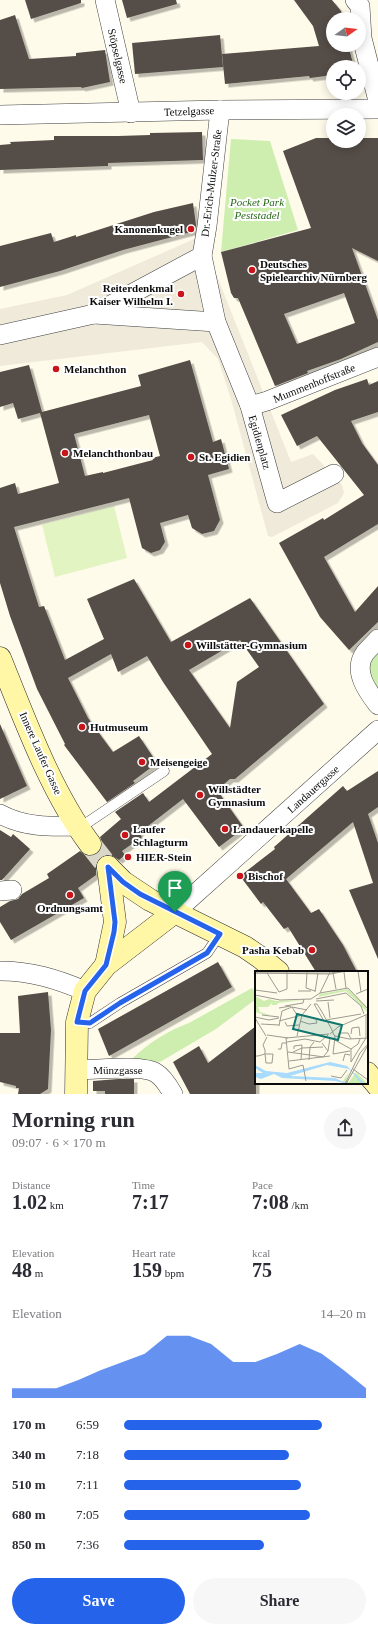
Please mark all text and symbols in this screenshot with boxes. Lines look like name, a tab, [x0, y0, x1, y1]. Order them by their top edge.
north arrow	[326, 12, 366, 52]
map controls	[326, 12, 366, 148]
street label: Stöpselgasse	[106, 27, 130, 85]
button: locate	[326, 60, 366, 100]
street label: Tetzelgasse	[164, 104, 215, 118]
button: layers	[326, 108, 366, 148]
street label: Dr.-Erich-Mulzer-Straße	[198, 128, 224, 237]
park label: Pocket Park Peststadel	[229, 196, 285, 221]
place label: Kanonenkugel	[115, 223, 183, 235]
marker: Kanonenkugel	[186, 224, 196, 234]
place label: Deutsches Spielearchiv Nürnberg	[260, 258, 368, 283]
marker: Deutsches Spielearchiv Nürnberg	[247, 265, 257, 275]
place label: Reiterdenkmal Kaiser Wilhelm I.	[90, 282, 173, 307]
marker: Reiterdenkmal Kaiser Wilhelm I.	[176, 289, 186, 299]
street label: Mummenhoffstraße	[271, 361, 357, 405]
place label: Melanchthon	[64, 363, 126, 375]
marker: Melanchthon	[51, 364, 61, 374]
street label: Egidienplatz	[247, 414, 273, 470]
place label: Melanchthonbau	[73, 447, 153, 459]
marker: Melanchthonbau	[60, 448, 70, 458]
place label: St. Egidien	[199, 451, 250, 463]
marker: St. Egidien	[186, 452, 196, 462]
place label: Willstätter-Gymnasium	[196, 639, 307, 651]
marker: Willstätter-Gymnasium	[183, 640, 193, 650]
street label: Innere Laufer Gasse	[17, 710, 65, 796]
place label: Hutmuseum	[90, 721, 148, 733]
marker: Hutmuseum	[77, 722, 87, 732]
place label: Meisengeige	[150, 756, 208, 768]
marker: Meisengeige	[137, 757, 147, 767]
street label: Landauergasse	[285, 763, 341, 815]
place label: Willstädter Gymnasium	[208, 783, 265, 808]
marker: Willstädter Gymnasium	[195, 790, 205, 800]
place label: Laufer Schlagturm	[133, 823, 188, 848]
place label: Landauerkapelle	[233, 823, 313, 835]
marker: Landauerkapelle	[220, 824, 230, 834]
marker: Laufer Schlagturm	[120, 830, 130, 840]
place label: HIER-Stein	[136, 851, 192, 863]
marker: HIER-Stein	[123, 852, 133, 862]
place label: Bischof	[248, 870, 283, 882]
pin	[158, 871, 192, 912]
marker: Bischof	[235, 871, 245, 881]
icon: arrive	[164, 877, 186, 899]
marker: Ordnungsamt	[65, 890, 75, 900]
place label: Ordnungsamt	[37, 902, 103, 914]
place label: Pasha Kebab	[242, 944, 304, 956]
marker: Pasha Kebab	[307, 945, 317, 955]
inset map	[255, 971, 368, 1084]
street label: Münzgasse	[93, 1064, 143, 1076]
text: Morning run	[12, 1107, 135, 1132]
button: share	[324, 1107, 366, 1149]
text: 09:07 · 6 × 170 m	[12, 1135, 106, 1150]
text: Distance	[12, 1179, 50, 1191]
text: Time	[132, 1179, 155, 1191]
text: Pace	[252, 1179, 273, 1191]
text: 1.02	[12, 1191, 47, 1213]
text: 7:17	[132, 1191, 169, 1213]
text: 7:08	[252, 1191, 289, 1213]
text: km	[47, 1199, 64, 1211]
text: /km	[289, 1199, 309, 1211]
text: Elevation	[12, 1247, 54, 1259]
text: Heart rate	[132, 1247, 176, 1259]
text: kcal	[252, 1247, 270, 1259]
text: 48	[12, 1259, 32, 1281]
text: 159	[132, 1259, 162, 1281]
text: 75	[252, 1259, 272, 1281]
text: m	[32, 1267, 43, 1279]
text: bpm	[162, 1267, 184, 1279]
text: Elevation	[12, 1306, 62, 1321]
text: 14–20 m	[320, 1306, 366, 1321]
text: 170 m	[12, 1417, 46, 1432]
text: 6:59	[76, 1417, 99, 1432]
text: 340 m	[12, 1447, 46, 1462]
text: 7:18	[76, 1447, 99, 1462]
text: 510 m	[12, 1477, 46, 1492]
text: 7:11	[76, 1477, 99, 1492]
text: 680 m	[12, 1507, 46, 1522]
text: 7:05	[76, 1507, 99, 1522]
text: 850 m	[12, 1537, 46, 1552]
text: 7:36	[76, 1537, 99, 1552]
button: Save	[12, 1578, 185, 1624]
button: Share	[193, 1578, 366, 1624]

